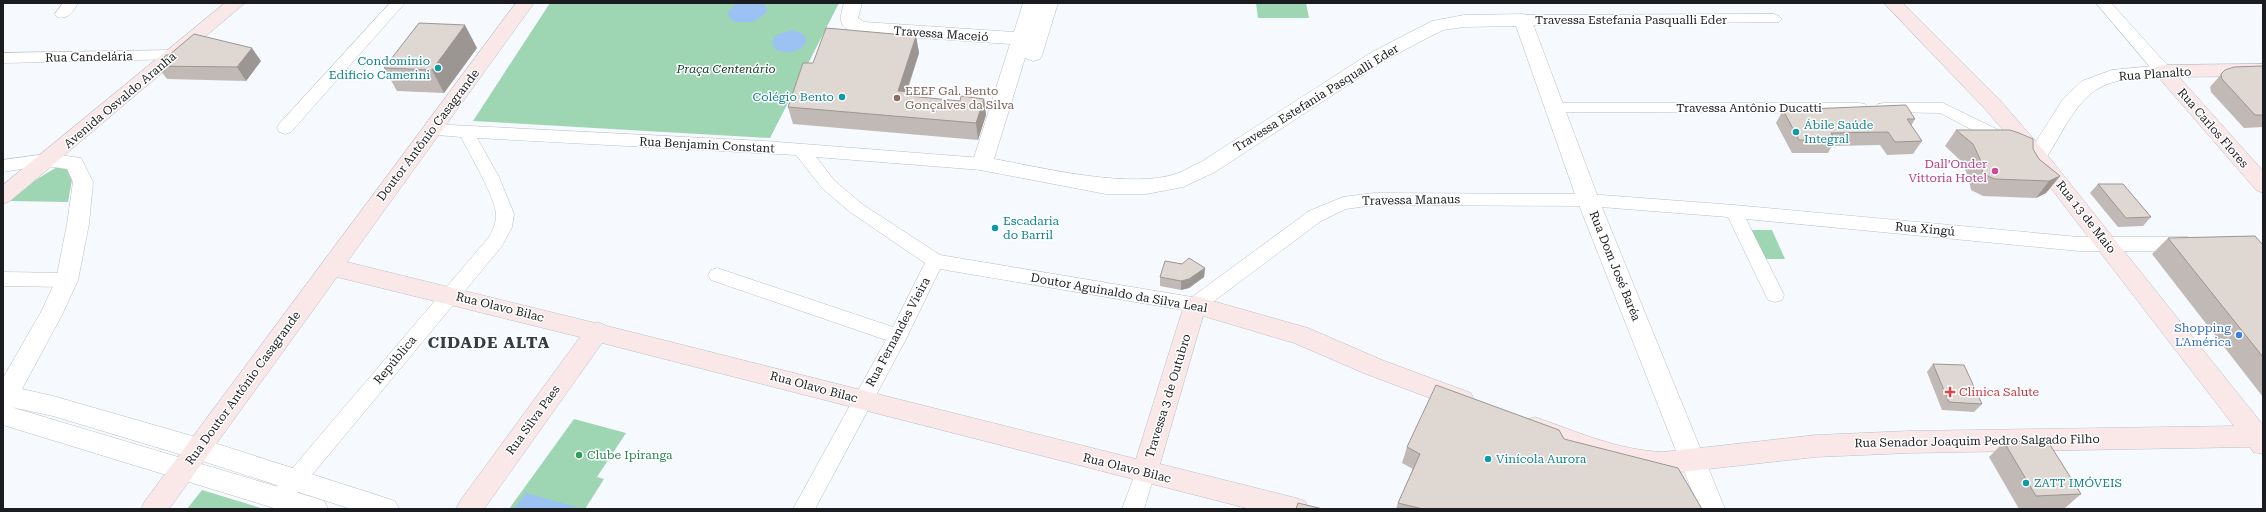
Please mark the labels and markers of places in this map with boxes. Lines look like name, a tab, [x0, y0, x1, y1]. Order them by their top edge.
place label: Condominio Edificio Camerini	[329, 54, 430, 82]
marker: Condominio Edificio Camerini	[433, 63, 443, 73]
place label: EEEF Gal. Bento Gonçalves da Silva	[905, 84, 1015, 112]
place label: Colégio Bento	[753, 90, 834, 104]
marker: Colégio Bento	[837, 92, 847, 102]
marker: EEEF Gal. Bento Gonçalves da Silva	[892, 93, 902, 103]
place label: Ábile Saúde Integral	[1804, 118, 1874, 146]
marker: Ábile Saúde Integral	[1791, 127, 1801, 137]
place label: Dall’Onder Vittoria Hotel	[1908, 157, 1987, 185]
marker: Dall’Onder Vittoria Hotel	[1990, 166, 2000, 176]
place label: Escadaria do Barril	[1003, 214, 1060, 242]
marker: Escadaria do Barril	[990, 223, 1000, 233]
place label: Shopping L'América	[2174, 321, 2231, 349]
marker: Shopping L'América	[2234, 330, 2244, 340]
place label: Clínica Salute	[1959, 385, 2040, 399]
marker: Clínica Salute	[1944, 386, 1956, 398]
place label: Clube Ipiranga	[587, 448, 673, 462]
marker: Clube Ipiranga	[574, 450, 584, 460]
place label: Vinícola Aurora	[1496, 452, 1587, 466]
marker: Vinícola Aurora	[1483, 454, 1493, 464]
place label: ZATT IMÓVEIS	[2034, 476, 2122, 490]
marker: ZATT IMÓVEIS	[2021, 478, 2031, 488]

